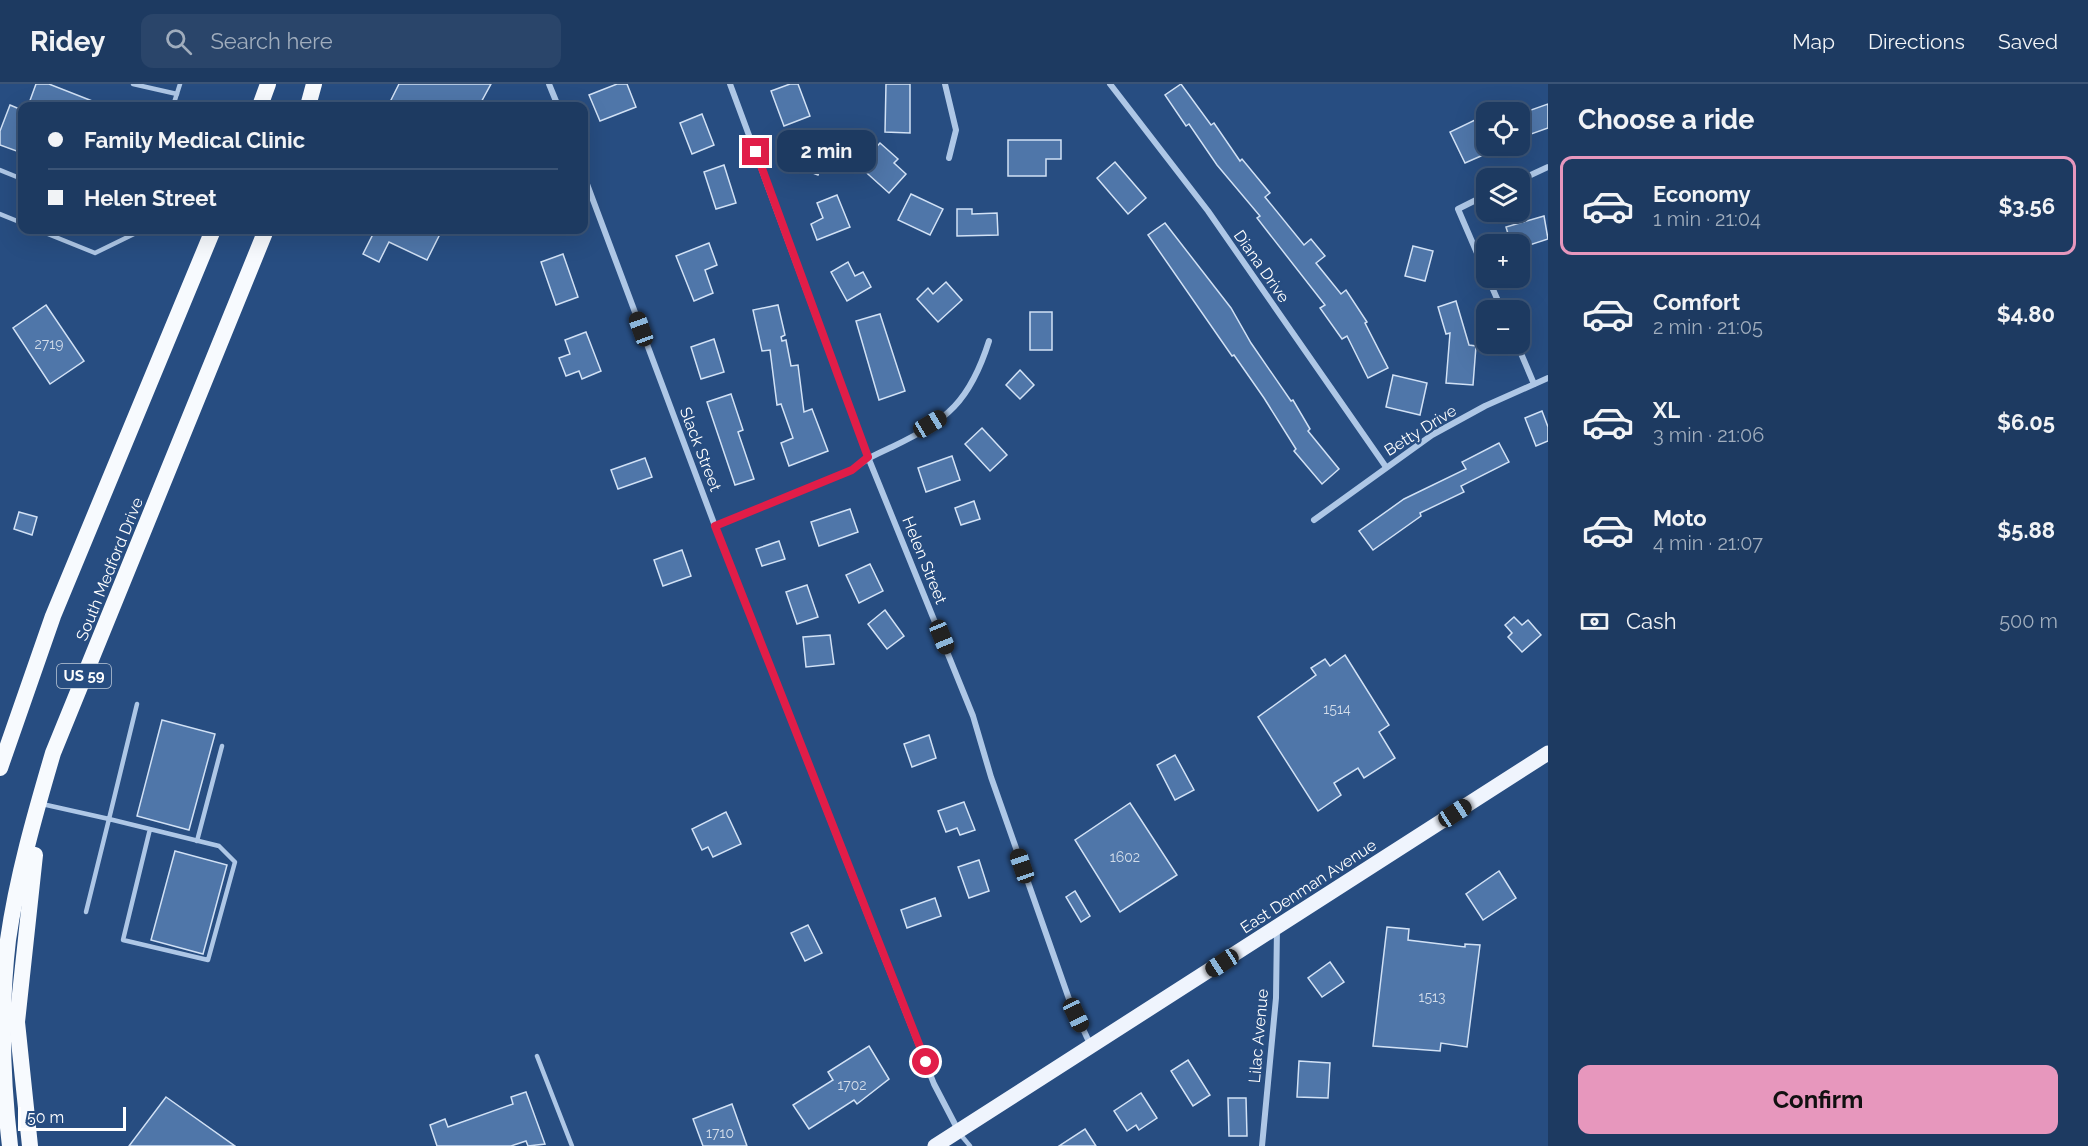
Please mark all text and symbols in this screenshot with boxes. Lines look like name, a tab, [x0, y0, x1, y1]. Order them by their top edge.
search box	[141, 14, 561, 68]
text: Ridey	[30, 25, 105, 58]
icon: search	[162, 25, 195, 58]
text: Search here	[210, 28, 333, 54]
text: Map	[1792, 29, 1835, 54]
text: Directions	[1868, 29, 1965, 54]
text: Saved	[1998, 29, 2058, 54]
map controls	[1476, 102, 1530, 354]
button: locate	[1476, 102, 1530, 156]
text: Choose a ride	[1578, 104, 1754, 135]
text: Family Medical Clinic	[84, 127, 305, 153]
callout: 2 min	[777, 131, 876, 173]
route end	[742, 138, 769, 165]
text: 2 min	[801, 139, 852, 163]
button: layers	[1476, 168, 1530, 222]
icon: car	[1581, 179, 1635, 233]
text: Economy	[1653, 181, 1751, 207]
text: Helen Street	[84, 185, 217, 211]
text: $3.56	[1998, 193, 2055, 219]
text: 1 min · 21:04	[1653, 207, 1761, 231]
street label: Diana Drive	[1230, 226, 1293, 306]
button: +	[1476, 234, 1530, 288]
icon: car	[1581, 287, 1635, 341]
text: Comfort	[1653, 289, 1740, 315]
button: −	[1476, 300, 1530, 354]
text: $4.80	[1997, 301, 2055, 327]
car	[626, 309, 656, 349]
text: 2 min · 21:05	[1653, 315, 1763, 339]
house number: 2719	[35, 336, 63, 352]
icon: car	[1581, 395, 1635, 449]
text: XL	[1653, 397, 1680, 423]
street label: Betty Drive	[1381, 401, 1460, 460]
street label: Slack Street	[676, 404, 725, 494]
car	[910, 407, 950, 441]
text: $6.05	[1997, 409, 2055, 435]
text: 3 min · 21:06	[1653, 423, 1764, 447]
street label: South Medford Drive	[72, 495, 147, 644]
icon: car	[1581, 503, 1635, 557]
text: Moto	[1653, 505, 1707, 531]
street label: Helen Street	[898, 514, 951, 607]
text: $5.88	[1997, 517, 2055, 543]
text: 4 min · 21:07	[1653, 531, 1763, 555]
icon: cash	[1578, 605, 1611, 638]
text: Cash	[1626, 608, 1677, 634]
text: 500 m	[1999, 609, 2058, 633]
car	[927, 617, 957, 657]
road number: US 59	[57, 664, 111, 688]
house number: 1514	[1323, 701, 1351, 717]
car	[1435, 796, 1475, 830]
street label: East Denman Avenue	[1237, 835, 1380, 937]
car	[1008, 846, 1036, 886]
house number: 1602	[1110, 849, 1140, 865]
car	[1202, 946, 1242, 980]
street label: Lilac Avenue	[1245, 988, 1272, 1084]
house number: 1513	[1418, 989, 1446, 1005]
car	[1060, 995, 1092, 1035]
route start	[912, 1048, 939, 1075]
button: Confirm	[1578, 1065, 2058, 1134]
house number: 1702	[837, 1077, 867, 1093]
scale bar	[18, 1104, 126, 1132]
text: 50 m	[27, 1108, 64, 1127]
house number: 1710	[706, 1125, 734, 1141]

